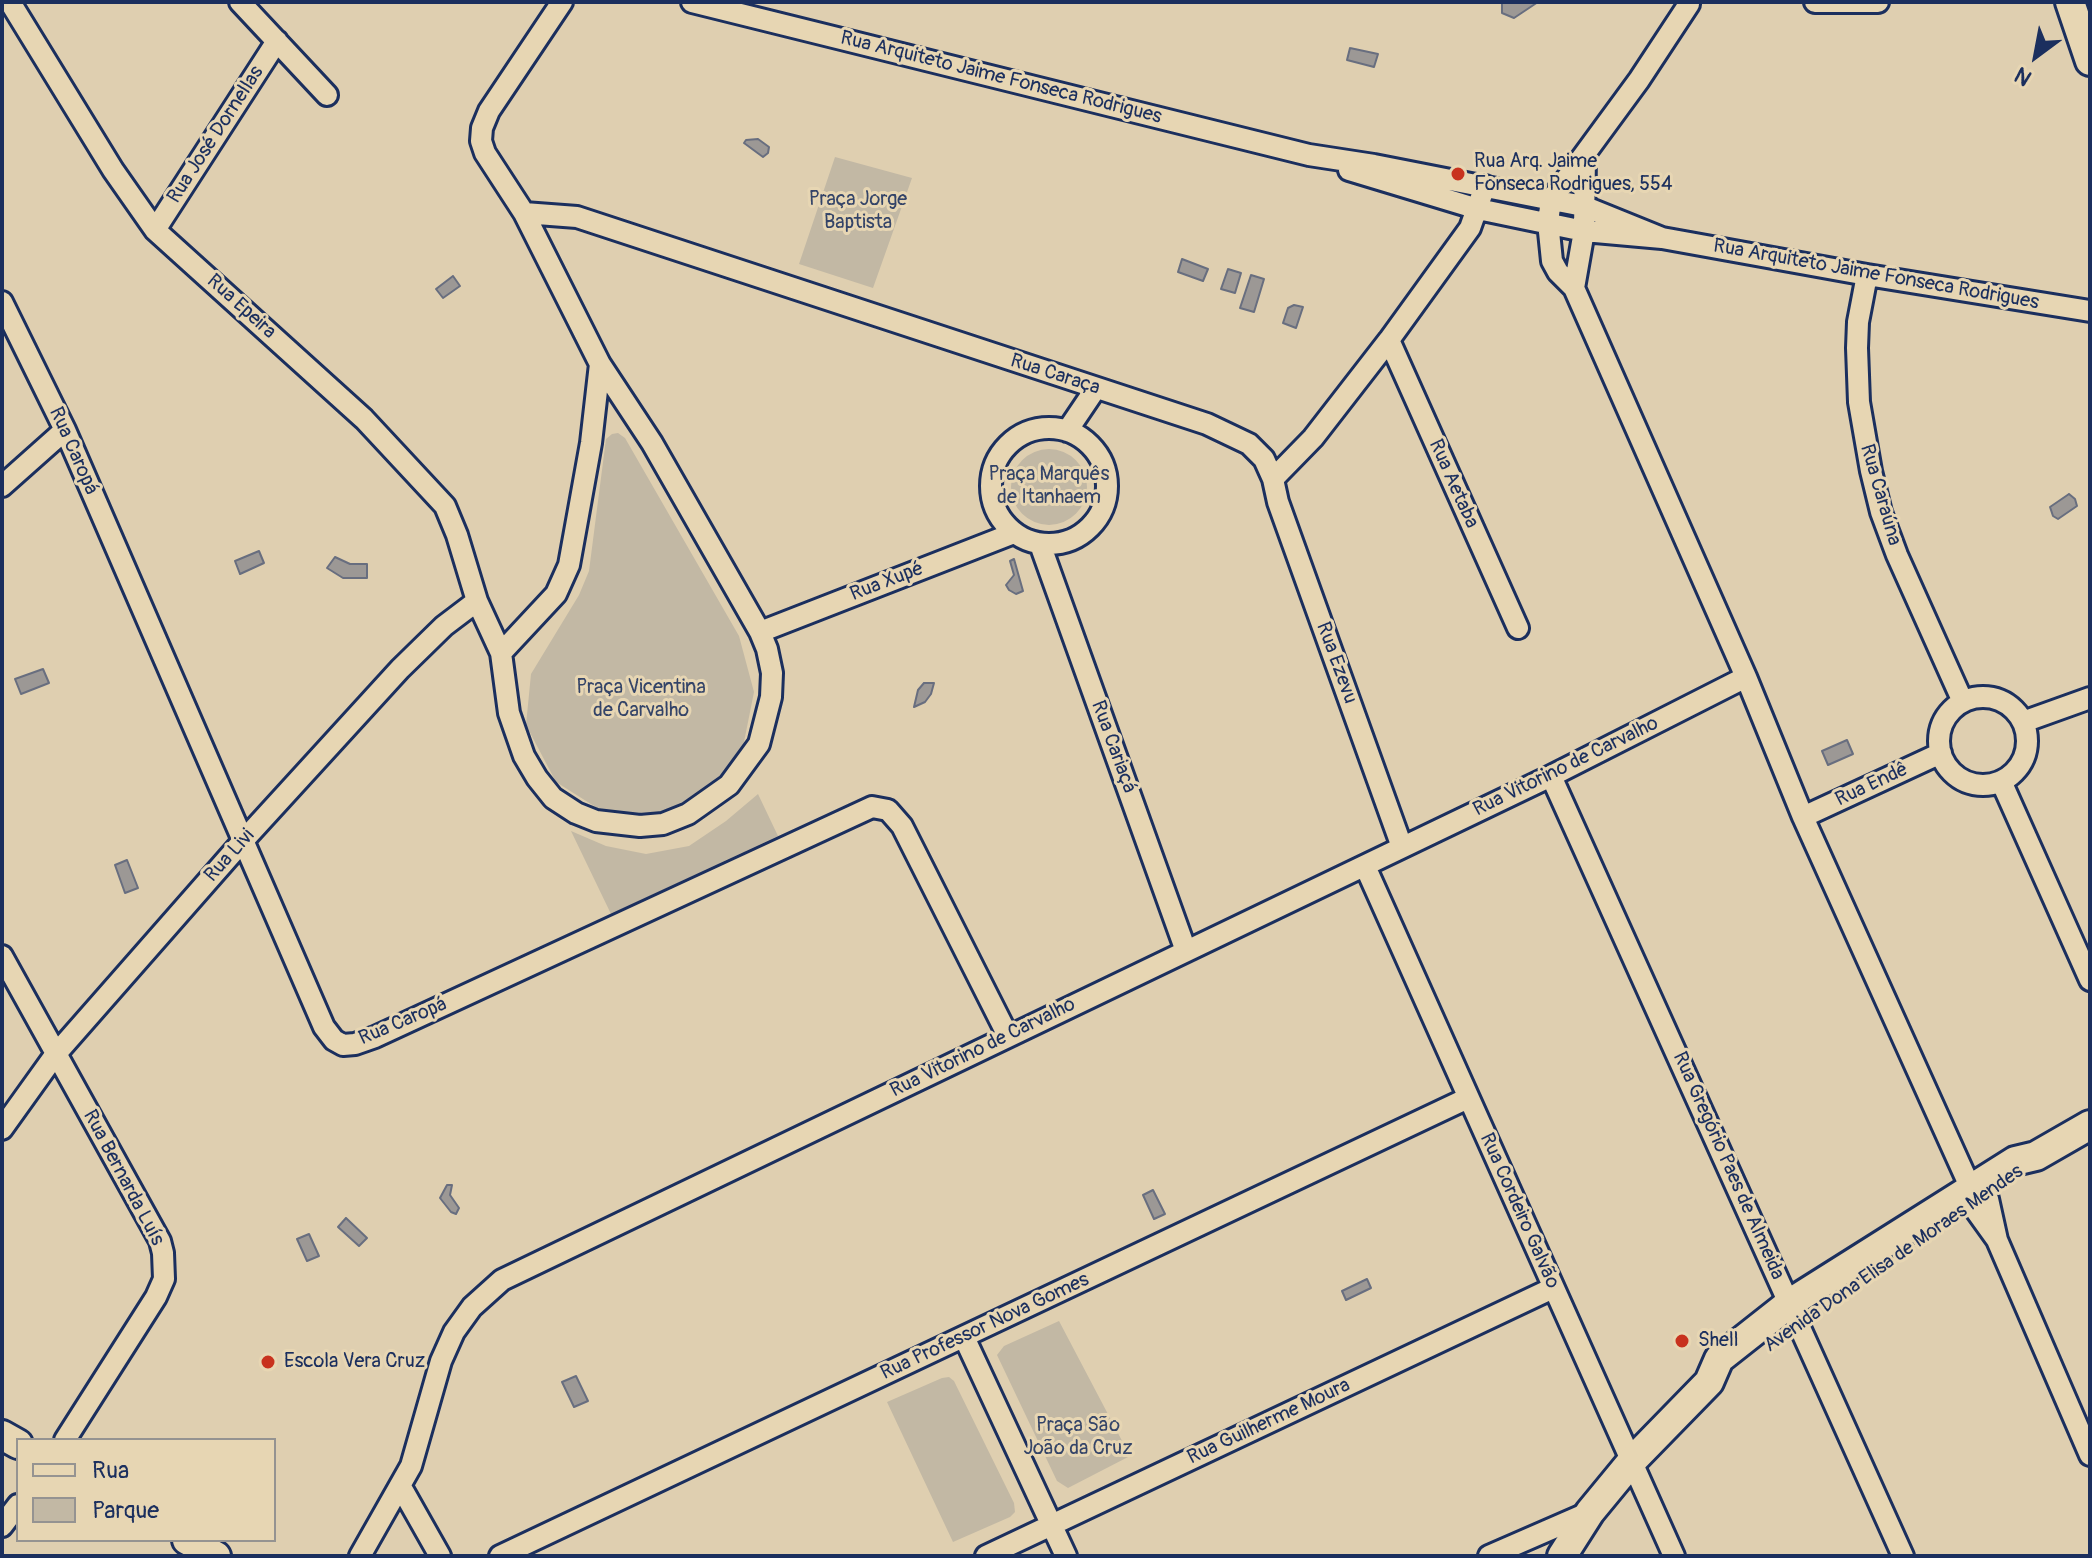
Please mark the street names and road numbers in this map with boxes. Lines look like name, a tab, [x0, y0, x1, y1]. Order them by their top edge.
street label: Rua Arquiteto Jaime Fonseca Rodrigues	[838, 26, 1164, 130]
street label: Rua José Dornellas	[163, 62, 269, 208]
street label: Rua Arquiteto Jaime Fonseca Rodrigues	[1711, 235, 2041, 315]
street label: Rua Epeira	[201, 270, 281, 344]
street label: Rua Caraça	[1007, 349, 1103, 401]
street label: Rua Caropá	[43, 403, 103, 499]
street label: Rua Aetaba	[1423, 436, 1483, 532]
street label: Rua Caraúna	[1854, 442, 1906, 548]
street label: Rua Xupé	[847, 557, 927, 607]
street label: Rua Ezevu	[1310, 619, 1362, 707]
street label: Rua Cariaçá	[1085, 697, 1141, 797]
street label: Rua Vitorino de Carvalho	[1469, 712, 1663, 822]
street label: Rua Endê	[1832, 758, 1912, 812]
street label: Rua Livi	[200, 824, 260, 888]
street label: Rua Caropá	[355, 993, 451, 1051]
street label: Rua Vitorino de Carvalho	[886, 993, 1080, 1103]
street label: Rua Gregório Paes de Almeida	[1667, 1048, 1789, 1284]
street label: Rua Bernarda Luís	[77, 1106, 169, 1250]
street label: Rua Cordeiro Galvão	[1474, 1130, 1564, 1292]
street label: Avenida Dona Elisa de Moraes Mendes	[1760, 1160, 2028, 1358]
street label: Rua Professor Nova Gomes	[877, 1268, 1093, 1386]
street label: Rua Guilherme Moura	[1184, 1374, 1354, 1470]

